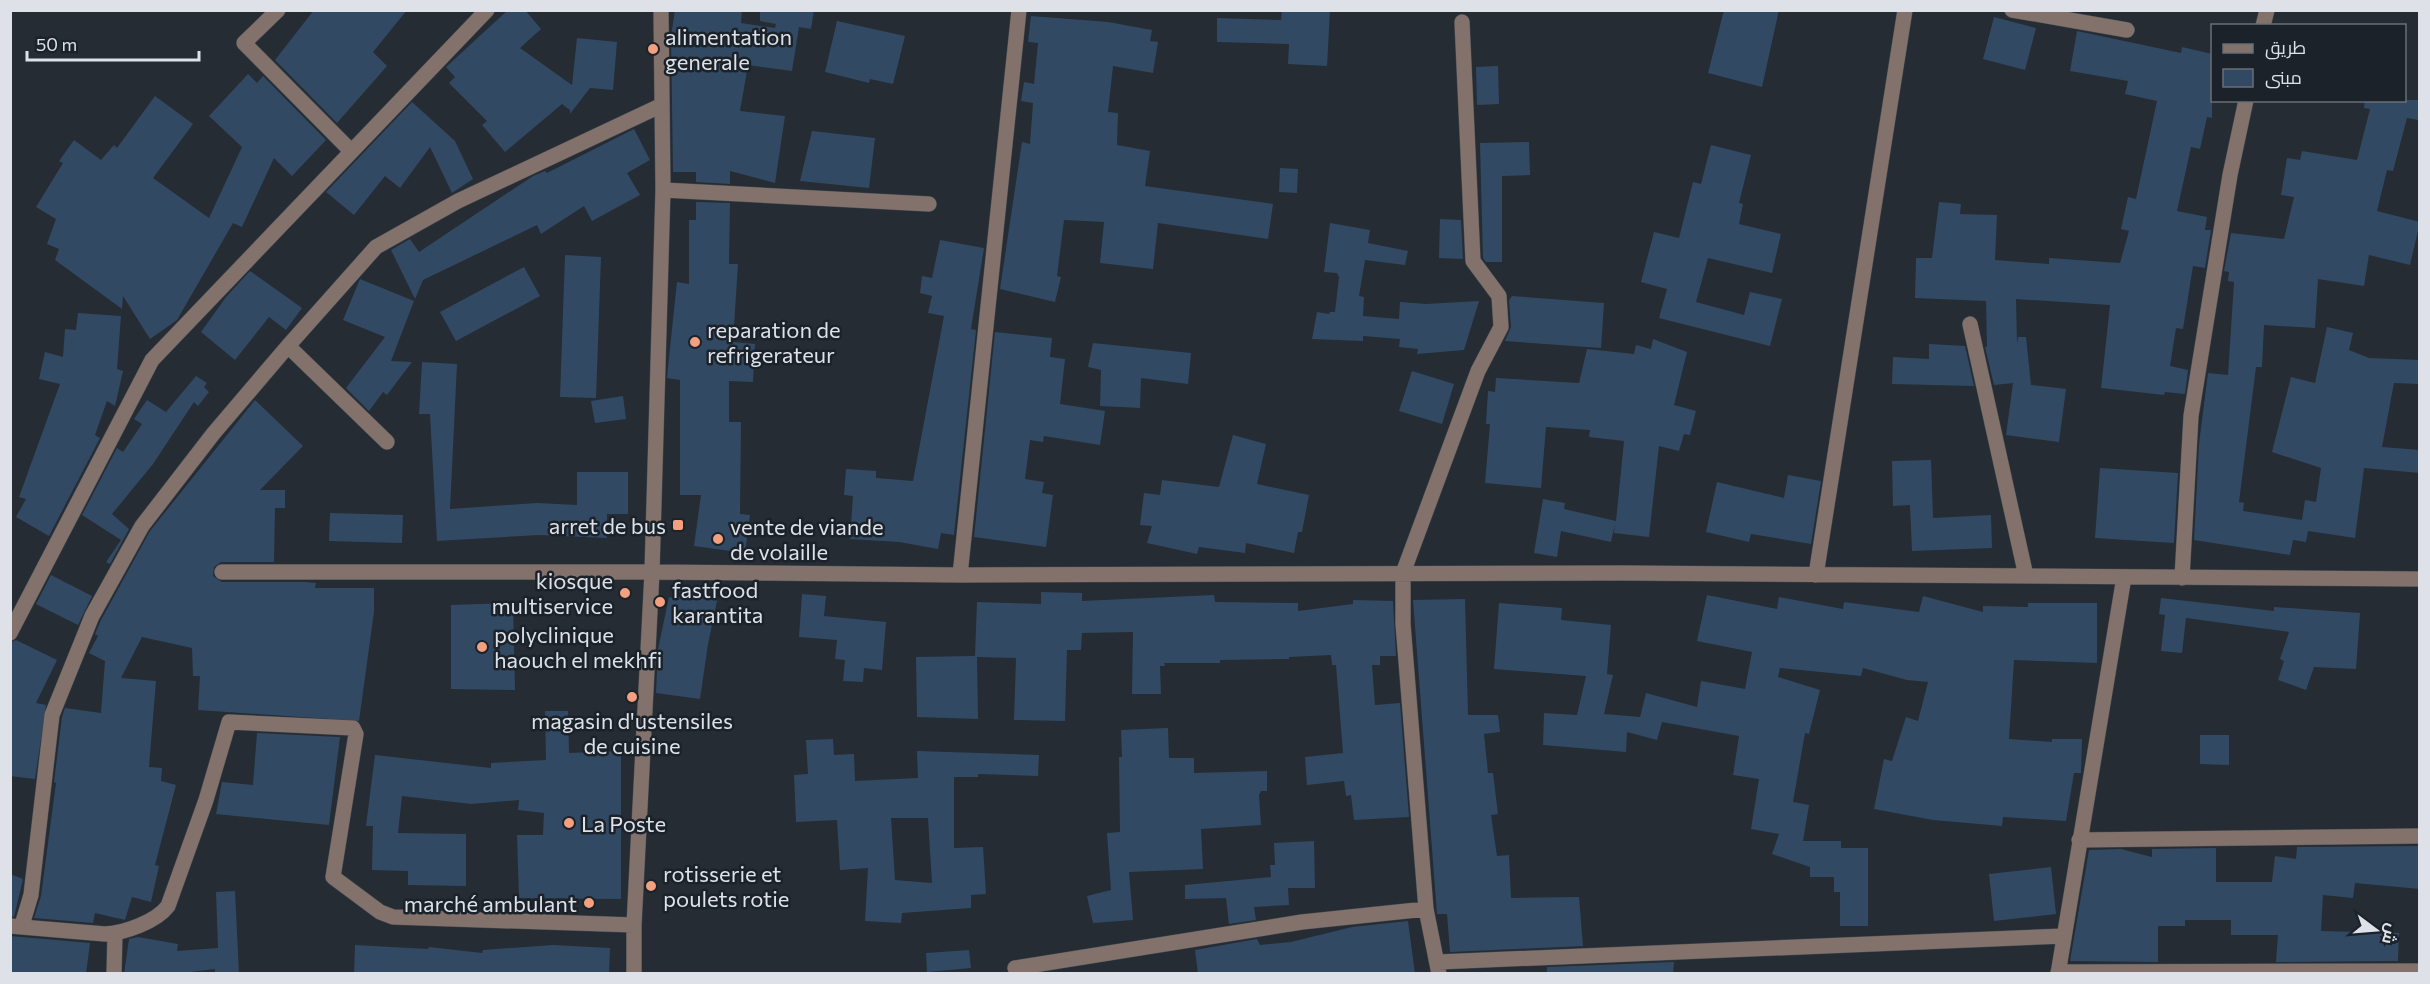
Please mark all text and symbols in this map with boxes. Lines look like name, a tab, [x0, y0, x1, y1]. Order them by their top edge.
place label: alimentation generale	[665, 23, 792, 75]
scale bar	[27, 24, 200, 62]
legend	[2211, 24, 2406, 102]
text: 50 m	[36, 33, 77, 55]
text: طريق	[2265, 36, 2306, 60]
marker: alimentation generale	[646, 42, 660, 56]
text: مبنى	[2265, 66, 2302, 89]
place label: reparation de refrigerateur	[707, 316, 841, 368]
marker: reparation de refrigerateur	[688, 335, 702, 349]
place label: arret de bus	[549, 512, 666, 539]
place label: vente de viande de volaille	[730, 513, 884, 565]
marker: arret de bus	[671, 518, 685, 532]
marker: vente de viande de volaille	[711, 532, 725, 546]
place label: kiosque multiservice	[491, 567, 613, 619]
place label: fastfood karantita	[672, 576, 763, 628]
marker: kiosque multiservice	[618, 586, 632, 600]
marker: fastfood karantita	[653, 595, 667, 609]
place label: polyclinique haouch el mekhfi	[494, 621, 662, 673]
marker: polyclinique haouch el mekhfi	[475, 640, 489, 654]
marker: magasin d'ustensiles de cuisine	[625, 690, 639, 704]
place label: magasin d'ustensiles de cuisine	[531, 707, 733, 759]
place label: La Poste	[581, 810, 666, 837]
marker: La Poste	[562, 816, 576, 830]
place label: rotisserie et poulets rotie	[663, 860, 789, 912]
marker: rotisserie et poulets rotie	[644, 879, 658, 893]
place label: marché ambulant	[404, 890, 577, 917]
marker: marché ambulant	[582, 896, 596, 910]
north arrow	[2346, 900, 2406, 960]
text: ش	[2378, 922, 2403, 947]

